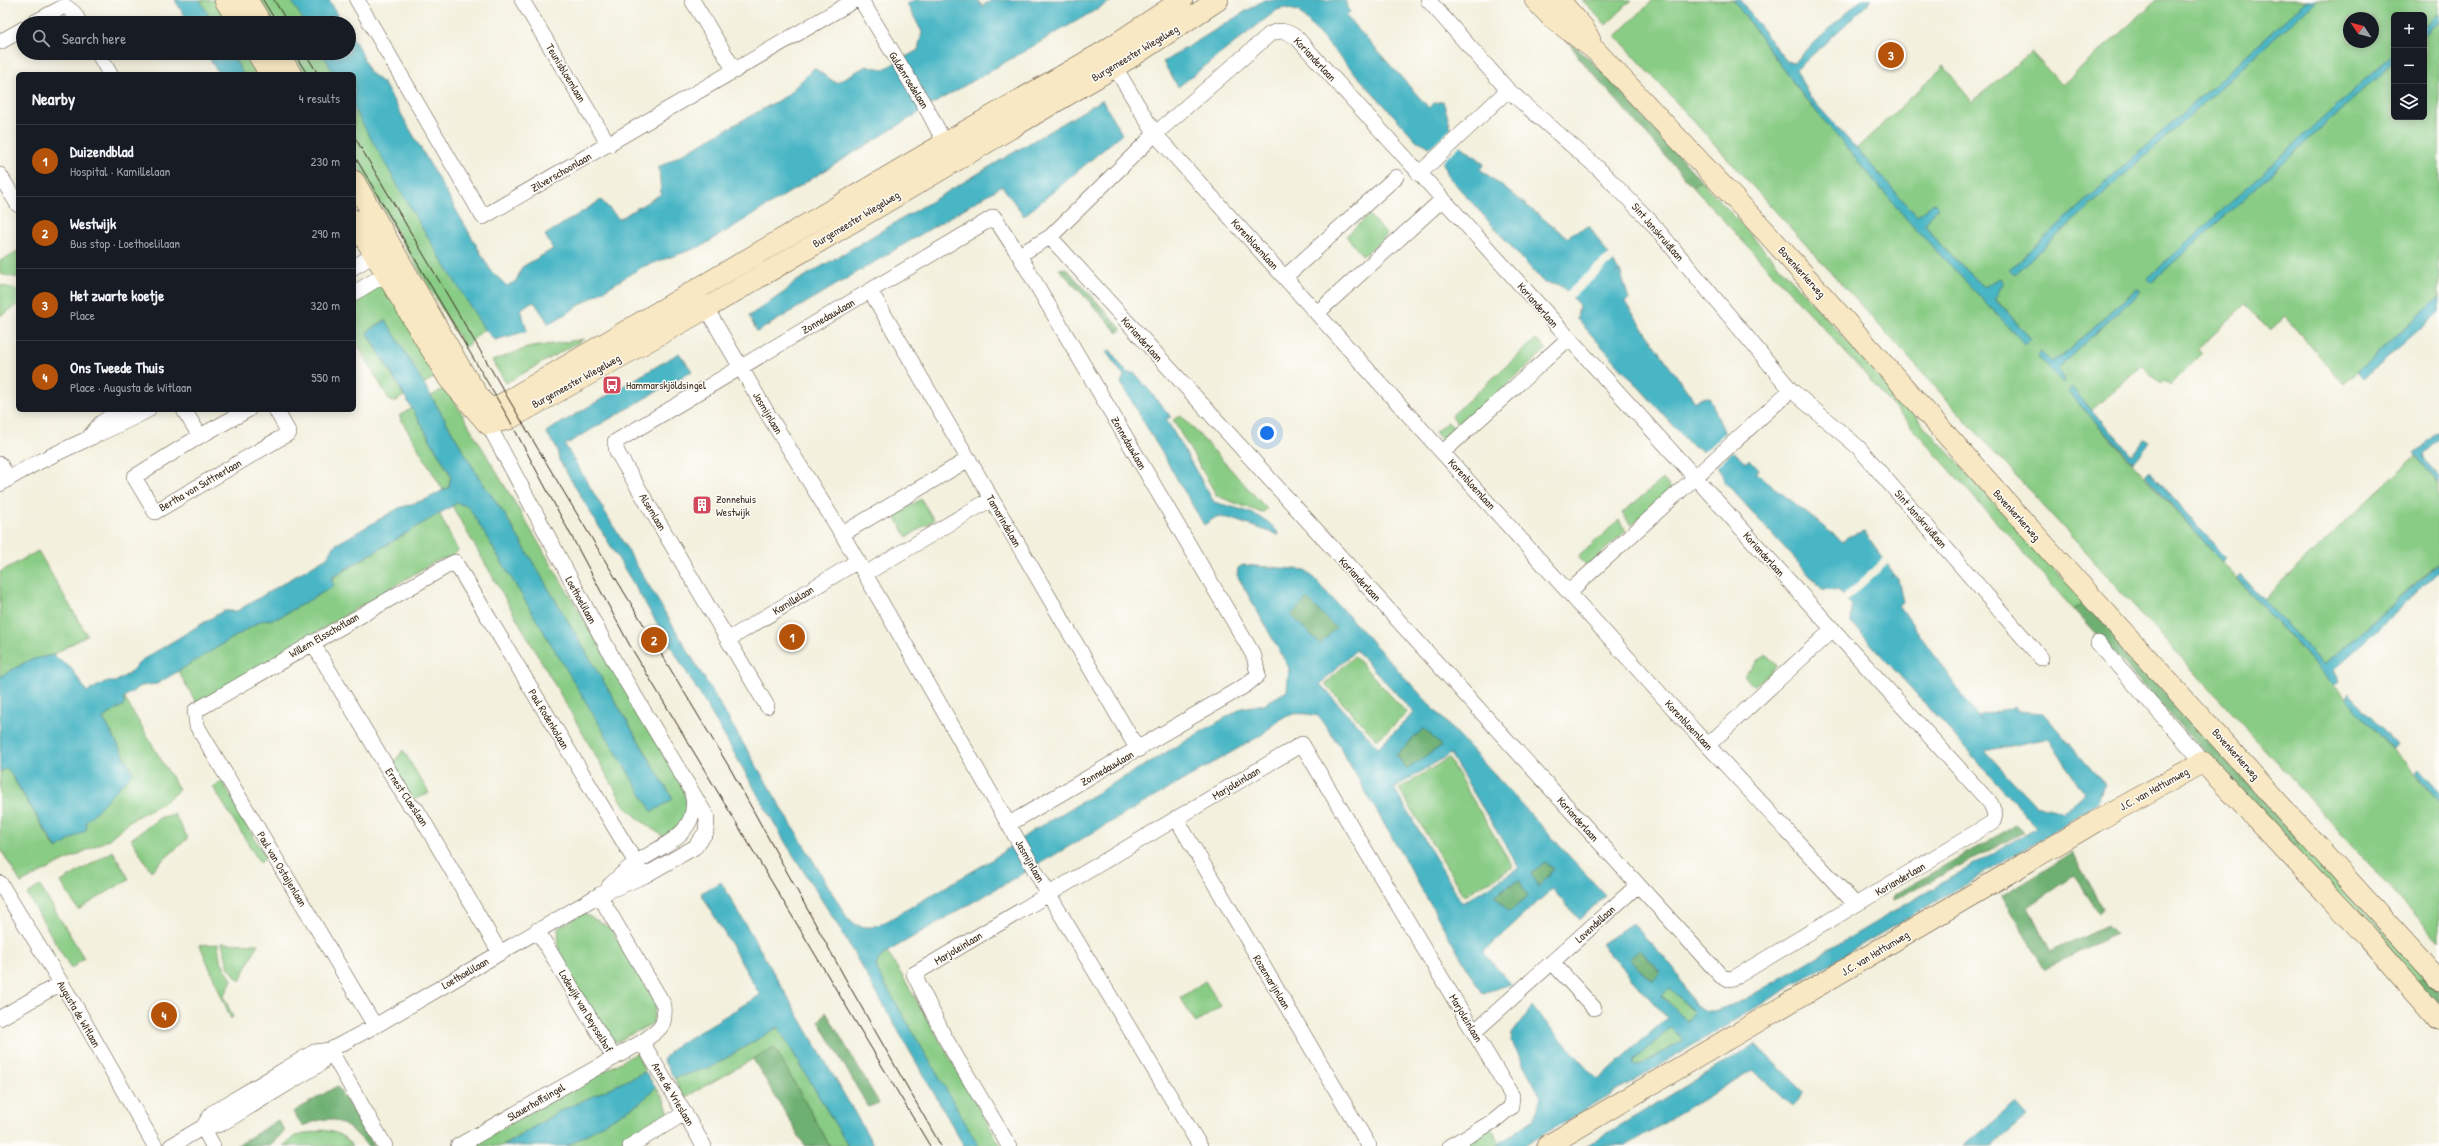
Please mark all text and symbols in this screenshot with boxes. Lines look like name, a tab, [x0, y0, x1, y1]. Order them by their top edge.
north arrow	[2343, 12, 2379, 48]
map controls	[2391, 12, 2427, 120]
button: +	[2391, 12, 2427, 48]
search box	[16, 16, 356, 60]
street label: Burgemeester Wiegelweg	[1089, 21, 1181, 85]
icon: search	[30, 27, 52, 49]
text: Search here	[62, 28, 126, 49]
street label: Korianderlaan	[1291, 34, 1339, 84]
pin: 3	[1878, 40, 1904, 70]
street label: Teunisbloemlaan	[543, 41, 589, 105]
button: −	[2391, 48, 2427, 84]
street label: Guldenroedelaan	[886, 49, 932, 111]
button: layers	[2391, 84, 2427, 120]
text: Nearby	[32, 87, 75, 110]
text: 4 results	[299, 89, 340, 107]
text: Duizendblad	[70, 141, 133, 162]
street label: Zilverschoonlaan	[528, 149, 594, 195]
text: 1	[43, 152, 47, 170]
text: 230 m	[310, 152, 340, 170]
text: Hospital · Kamillelaan	[70, 162, 170, 180]
street label: Burgemeester Wiegelweg	[810, 187, 902, 251]
street label: Sint Janskruidlaan	[1629, 200, 1687, 264]
text: Westwijk	[70, 213, 116, 234]
street label: Korenbloemlaan	[1228, 216, 1282, 272]
text: 2	[42, 224, 48, 242]
text: 290 m	[311, 224, 340, 242]
text: Bus stop · Loethoelilaan	[70, 234, 180, 252]
street label: Bovenkerkerweg	[1775, 243, 1829, 301]
street label: Korianderlaan	[1514, 279, 1562, 331]
text: Het zwarte koetje	[70, 285, 164, 306]
street label: Zonnedauwlaan	[799, 295, 857, 337]
text: 3	[42, 296, 48, 314]
text: 320 m	[310, 296, 340, 314]
text: Place	[70, 306, 95, 324]
street label: Korianderlaan	[1118, 314, 1166, 364]
street label: Burgemeester Wiegelweg	[529, 351, 623, 411]
text: Ons Tweede Thuis	[70, 357, 164, 378]
text: 4	[43, 368, 47, 386]
text: 550 m	[311, 368, 340, 386]
bus stop icon: Hammarskjöldsingel	[601, 374, 623, 396]
text: Place · Augusta de Witlaan	[70, 378, 192, 396]
place label: Hammarskjöldsingel	[626, 378, 706, 392]
street label: Jasmijnlaan	[750, 389, 786, 437]
street label: Zonnedauwlaan	[1108, 414, 1150, 472]
your location	[1257, 423, 1277, 443]
street label: Bertha von Suttnerlaan	[156, 456, 244, 514]
street label: Korenbloemlaan	[1445, 456, 1499, 512]
street label: Bovenkerkerweg	[1990, 486, 2044, 544]
street label: Sint Janskruidlaan	[1892, 487, 1950, 551]
street label: Alsemlaan	[636, 491, 670, 533]
place label: Zonnehuis Westwijk	[716, 492, 756, 519]
street label: Tamarindelaan	[983, 492, 1025, 550]
building icon: Zonnehuis Westwijk	[691, 494, 713, 516]
street label: Korianderlaan	[1740, 529, 1788, 579]
street label: Korianderlaan	[1336, 554, 1384, 604]
street label: Loethoelilaan	[562, 574, 600, 626]
street label: Kamillelaan	[770, 582, 816, 618]
street label: Willem Elsschotlaan	[287, 609, 361, 661]
pin: 1	[779, 622, 805, 652]
pin: 2	[641, 625, 667, 655]
street label: Paul Rodenkolaan	[525, 686, 573, 752]
street label: Korenbloemlaan	[1662, 697, 1716, 753]
street label: Bovenkerkerweg	[2209, 725, 2263, 783]
street label: Zonnedauwlaan	[1078, 747, 1136, 789]
street label: Marjoleinlaan	[1210, 763, 1263, 803]
street label: J.C. van Hattumweg	[2117, 764, 2191, 814]
street label: Ernest Claeslaan	[382, 765, 432, 829]
street label: Korianderlaan	[1554, 794, 1602, 844]
street label: Paul van Ostaijenlaan	[254, 829, 310, 909]
street label: Jasmijnlaan	[1012, 837, 1048, 885]
street label: Korianderlaan	[1872, 859, 1928, 899]
street label: Lavendellaan	[1572, 902, 1618, 946]
street label: J.C. van Hattumweg	[1838, 927, 1912, 979]
street label: Marjoleinlaan	[932, 928, 985, 968]
street label: Rozemarijnlaan	[1250, 952, 1294, 1012]
street label: Loethoelilaan	[439, 954, 491, 992]
street label: Lodewijk van Deysselhof	[556, 967, 616, 1055]
street label: Augusta de Witlaan	[54, 978, 104, 1050]
street label: Marjoleinlaan	[1446, 992, 1486, 1045]
pin: 4	[151, 1000, 177, 1030]
street label: Anne de Vrieslaan	[649, 1060, 697, 1128]
street label: Slauerhoffsingel	[505, 1080, 567, 1124]

